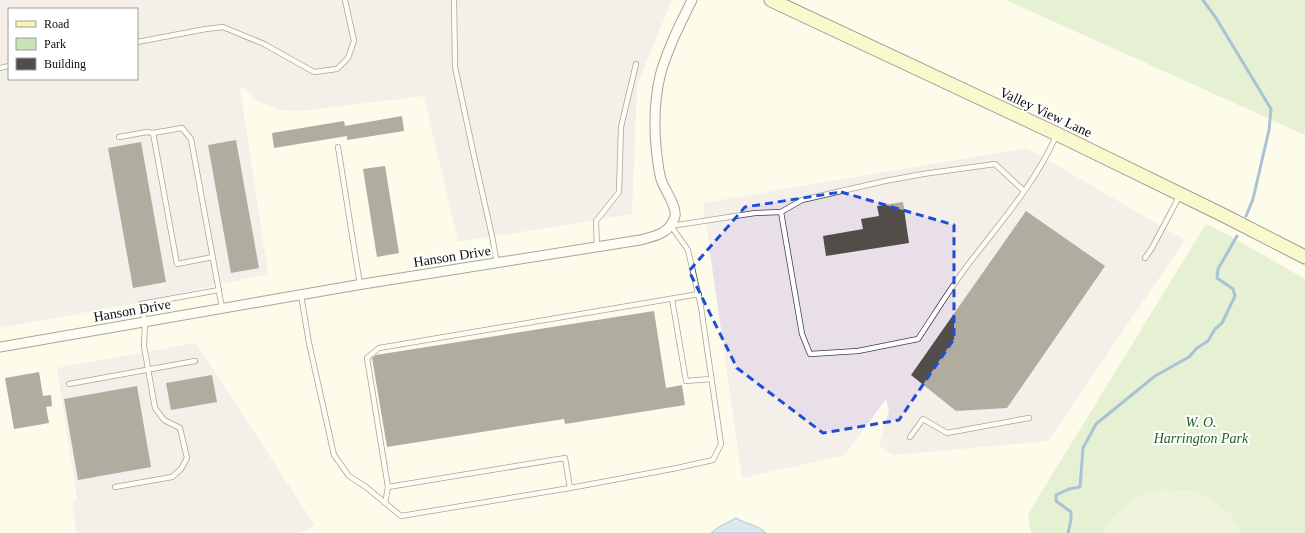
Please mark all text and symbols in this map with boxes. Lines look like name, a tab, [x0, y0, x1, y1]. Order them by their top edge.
legend	[8, 8, 138, 80]
text: Road	[44, 17, 69, 31]
text: Park	[44, 37, 66, 51]
text: Building	[44, 57, 86, 71]
street label: Valley View Lane	[997, 85, 1094, 140]
street label: Hanson Drive	[412, 243, 492, 270]
street label: Hanson Drive	[92, 296, 172, 325]
park label: W. O. Harrington Park	[1153, 415, 1249, 446]

